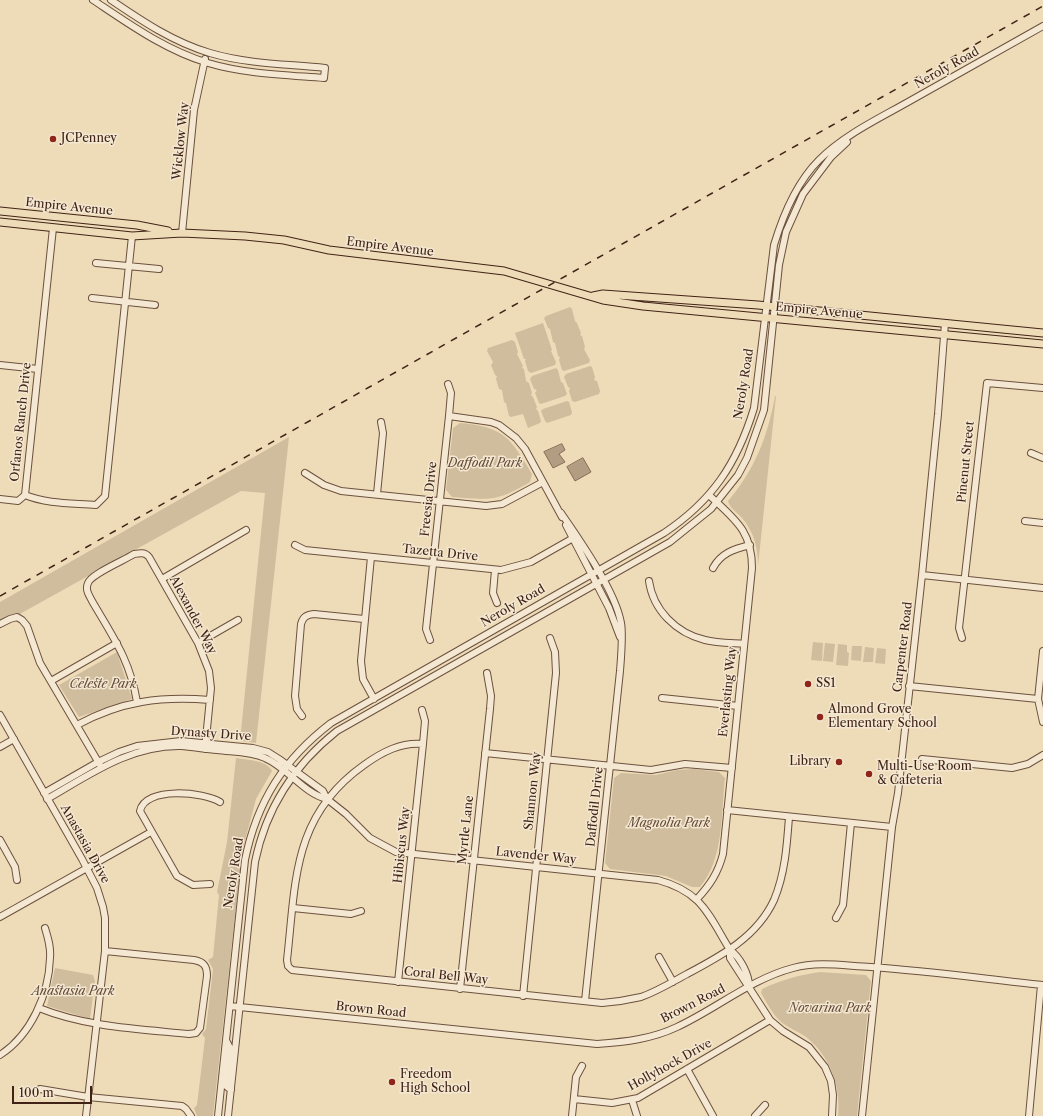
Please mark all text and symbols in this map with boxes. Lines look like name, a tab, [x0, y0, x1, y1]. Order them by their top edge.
street label: Neroly Road	[912, 44, 982, 92]
street label: Wicklow Way	[170, 101, 192, 181]
place label: JCPenney	[61, 132, 117, 146]
marker: JCPenney	[48, 134, 58, 144]
street label: Empire Avenue	[25, 195, 113, 219]
street label: Empire Avenue	[345, 234, 435, 260]
street label: Empire Avenue	[775, 300, 863, 322]
street label: Neroly Road	[731, 348, 757, 420]
street label: Orfanos Ranch Drive	[8, 362, 34, 482]
street label: Pinenut Street	[955, 420, 977, 504]
park label: Daffodil Park	[448, 457, 522, 471]
street label: Freesia Drive	[418, 461, 440, 537]
street label: Tazetta Drive	[401, 542, 479, 564]
street label: Alexander Way	[166, 573, 220, 657]
street label: Neroly Road	[478, 582, 548, 630]
street label: Carpenter Road	[890, 601, 916, 693]
street label: Everlasting Way	[716, 646, 740, 738]
place label: SS1	[816, 677, 835, 691]
park label: Celeste Park	[69, 678, 137, 692]
marker: SS1	[803, 679, 813, 689]
place label: Almond Grove Elementary School	[828, 703, 937, 731]
marker: Almond Grove Elementary School	[815, 712, 825, 722]
street label: Dynasty Drive	[170, 724, 252, 744]
street label: Shannon Way	[522, 751, 544, 831]
place label: Library	[789, 755, 831, 769]
marker: Library	[834, 757, 844, 767]
place label: Multi-Use Room & Cafeteria	[877, 760, 972, 788]
street label: Daffodil Drive	[584, 766, 606, 848]
marker: Multi-Use Room & Cafeteria	[864, 769, 874, 779]
street label: Myrtle Lane	[455, 795, 477, 865]
street label: Anastasia Drive	[57, 802, 113, 886]
street label: Hibiscus Way	[391, 806, 413, 884]
park label: Magnolia Park	[628, 817, 710, 831]
street label: Neroly Road	[221, 837, 247, 909]
street label: Lavender Way	[495, 845, 577, 867]
street label: Coral Bell Way	[403, 964, 489, 988]
street label: Brown Road	[658, 982, 728, 1026]
park label: Anastasia Park	[31, 985, 115, 999]
street label: Brown Road	[335, 999, 407, 1021]
park label: Novarina Park	[789, 1002, 871, 1016]
street label: Hollyhock Drive	[626, 1036, 714, 1094]
place label: Freedom High School	[400, 1068, 470, 1096]
marker: Freedom High School	[387, 1077, 397, 1087]
scale bar	[14, 1078, 94, 1104]
text: 100 m	[19, 1085, 54, 1100]

